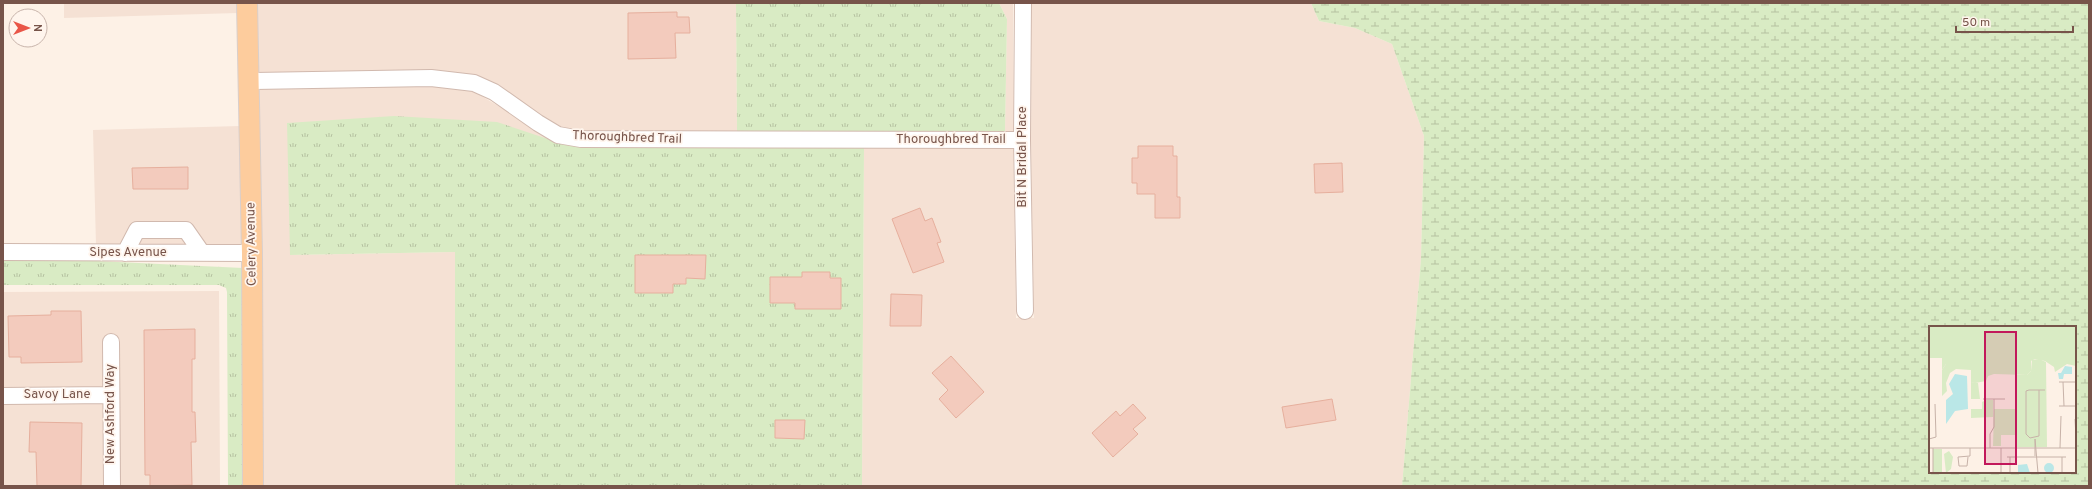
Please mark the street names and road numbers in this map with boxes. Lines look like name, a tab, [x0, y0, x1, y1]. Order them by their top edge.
street label: Bit N Bridal Place	[1015, 106, 1031, 208]
street label: Thoroughbred Trail	[572, 128, 682, 148]
street label: Thoroughbred Trail	[896, 132, 1006, 148]
street label: Celery Avenue	[243, 202, 261, 286]
street label: Sipes Avenue	[89, 245, 167, 261]
street label: New Ashford Way	[103, 364, 119, 464]
street label: Savoy Lane	[23, 387, 91, 403]

